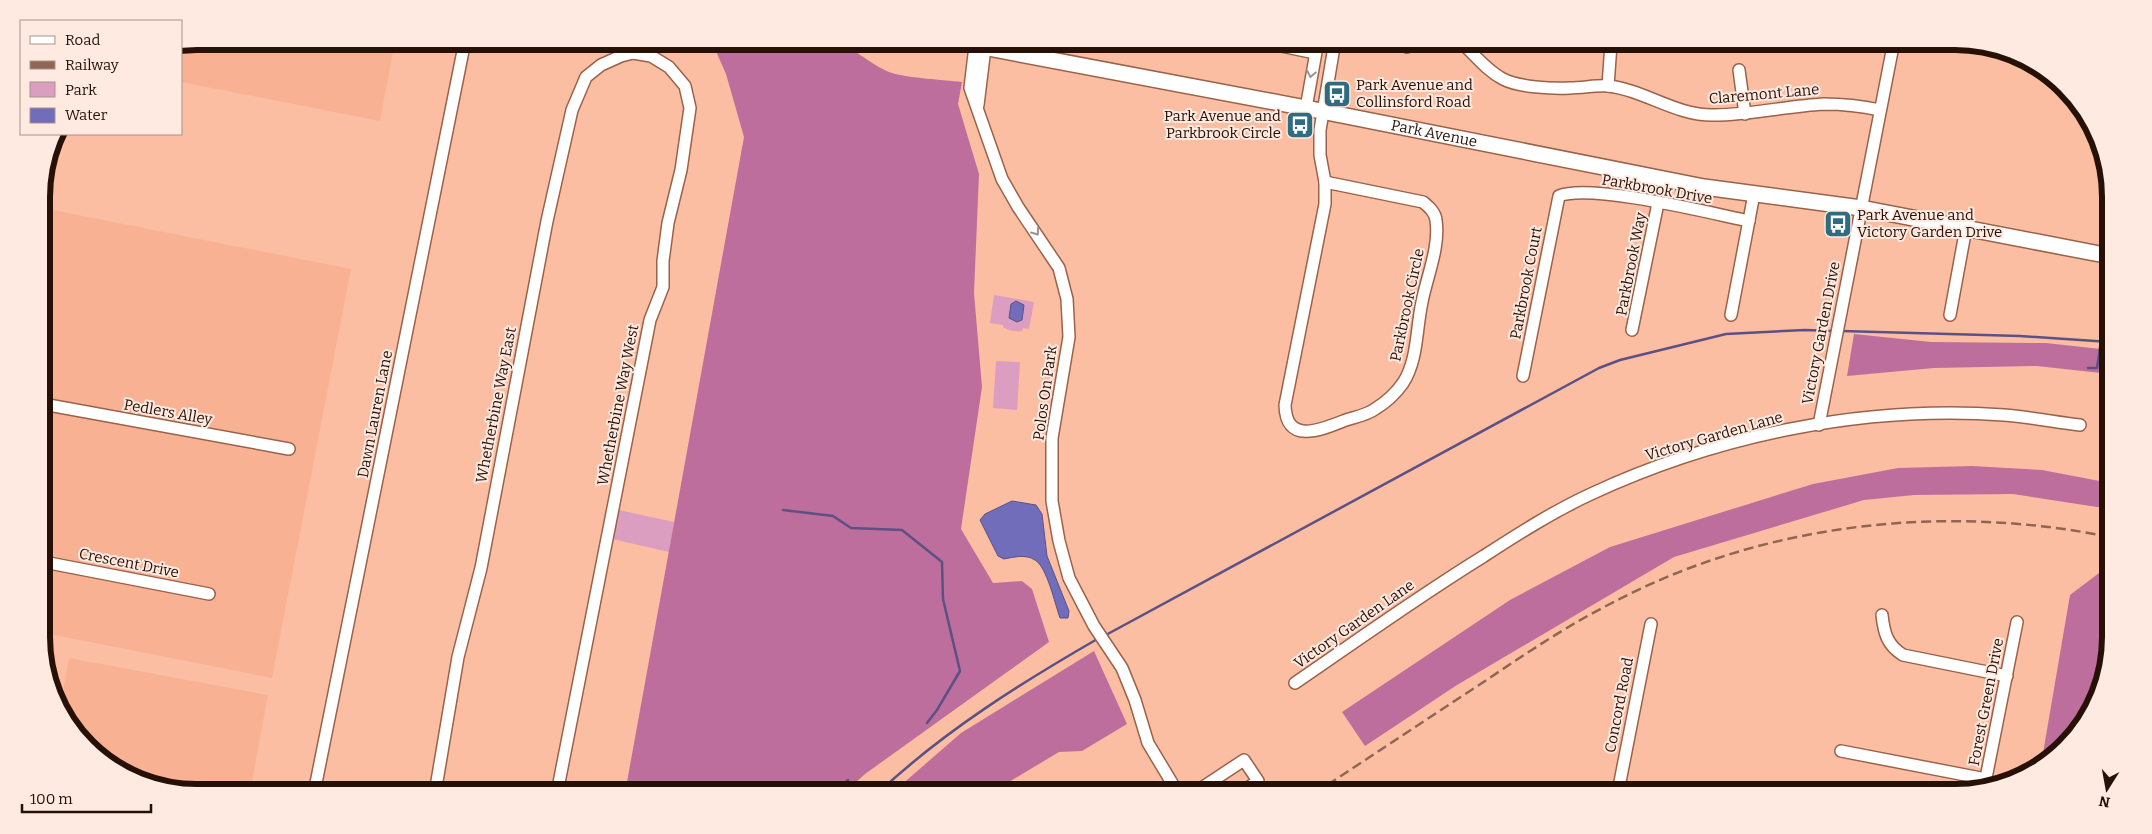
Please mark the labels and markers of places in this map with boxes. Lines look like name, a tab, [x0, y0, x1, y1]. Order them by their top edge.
place label: Park Avenue and Collinsford Road	[1356, 76, 1473, 111]
bus stop icon: Park Avenue and Collinsford Road	[1322, 79, 1352, 109]
place label: Park Avenue and Parkbrook Circle	[1164, 107, 1281, 142]
bus stop icon: Park Avenue and Parkbrook Circle	[1285, 110, 1315, 140]
place label: Park Avenue and Victory Garden Drive	[1857, 206, 2002, 241]
bus stop icon: Park Avenue and Victory Garden Drive	[1823, 209, 1853, 239]

